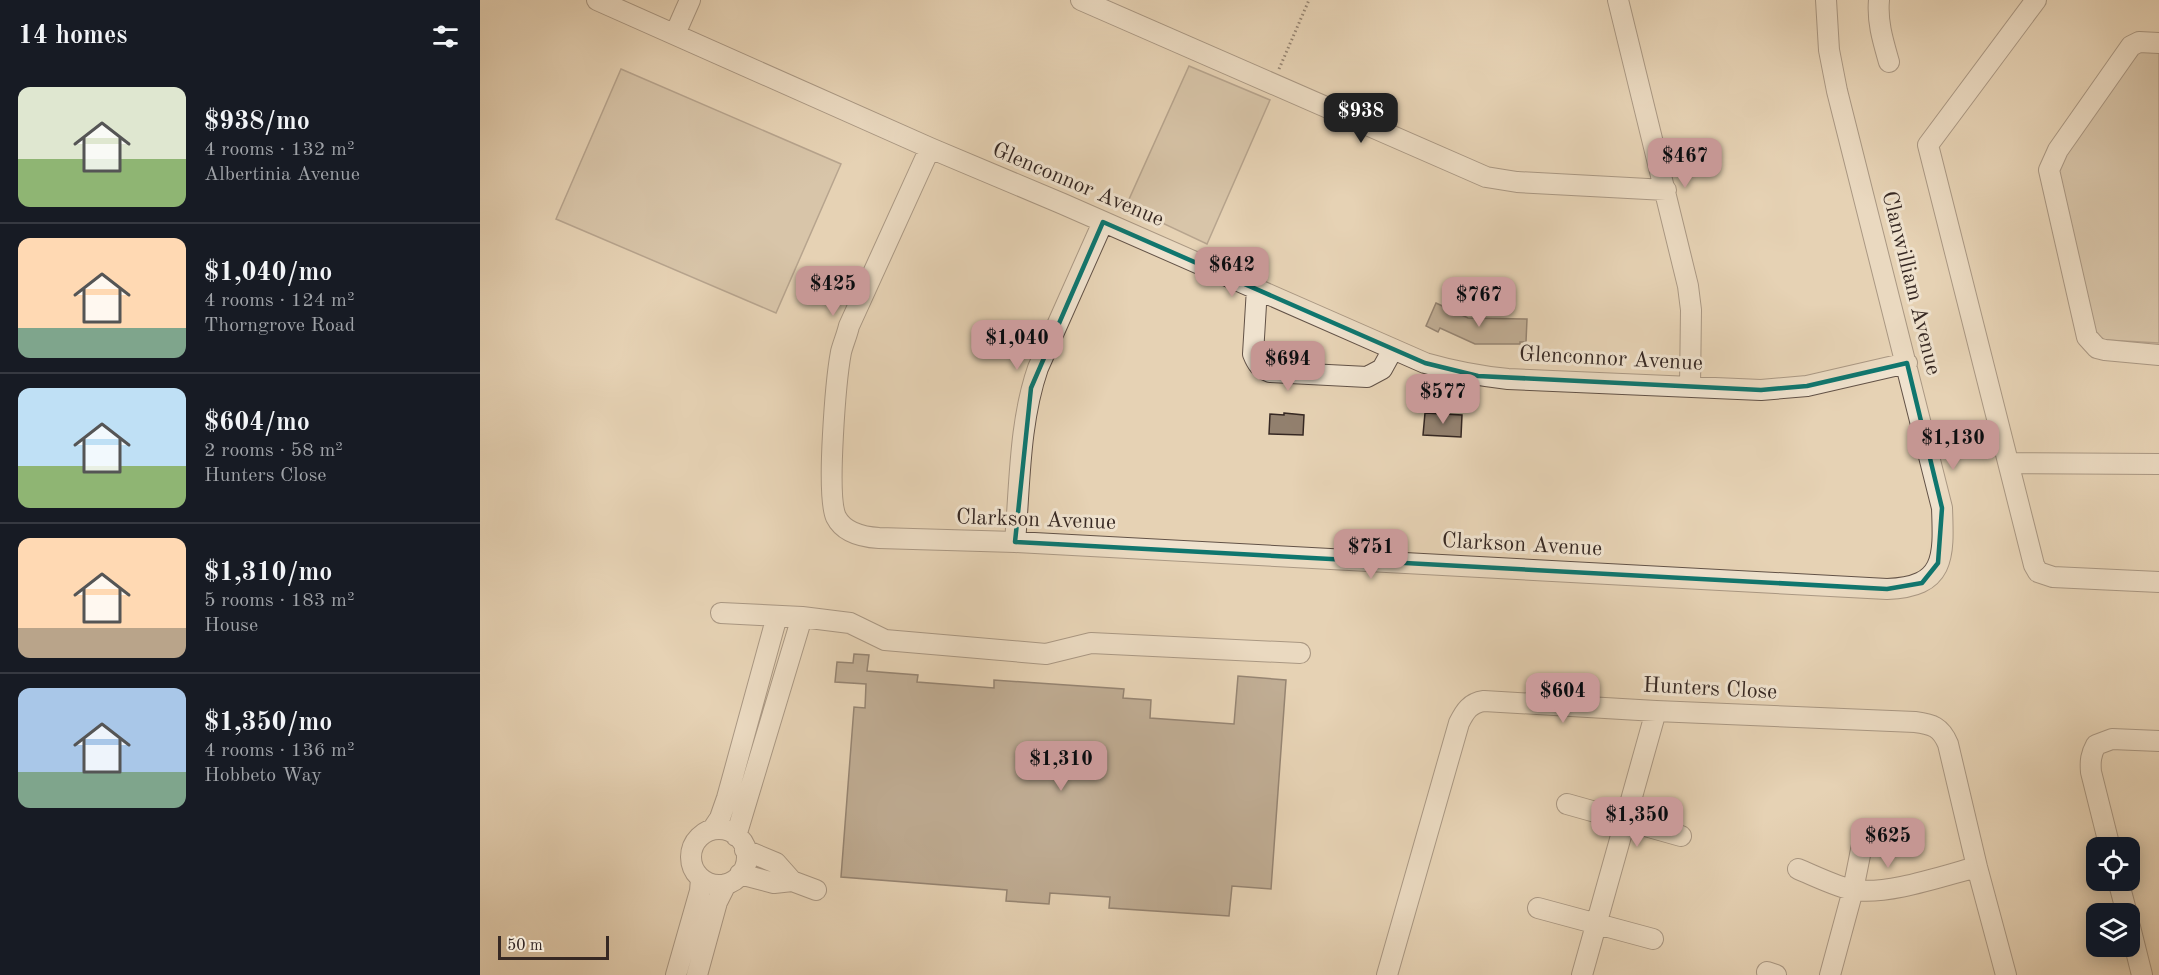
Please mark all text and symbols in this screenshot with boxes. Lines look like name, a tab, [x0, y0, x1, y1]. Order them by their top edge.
icon: filters	[429, 20, 462, 53]
text: 14 homes	[18, 23, 127, 49]
pin: $938	[1325, 93, 1397, 144]
text: $938	[1338, 102, 1384, 122]
text: $938/mo	[204, 109, 310, 135]
icon: home	[66, 111, 138, 183]
pin: $467	[1649, 138, 1721, 189]
street label: Glenconnor Avenue	[989, 139, 1167, 231]
text: 4 rooms · 132 m²	[204, 140, 354, 160]
text: $467	[1662, 147, 1708, 167]
text: Albertinia Avenue	[204, 165, 360, 185]
street label: Clanwilliam Avenue	[1878, 189, 1944, 377]
pin: $642	[1196, 247, 1268, 298]
text: $642	[1209, 256, 1255, 276]
text: $1,040/mo	[204, 260, 332, 286]
icon: home	[66, 262, 138, 334]
pin: $425	[797, 266, 869, 317]
text: $425	[810, 275, 856, 295]
pin: $767	[1443, 277, 1515, 328]
text: $767	[1456, 286, 1502, 306]
text: 4 rooms · 124 m²	[204, 291, 354, 311]
text: Thorngrove Road	[204, 316, 355, 336]
pin: $1,040	[968, 320, 1066, 371]
text: $1,040	[985, 329, 1049, 349]
pin: $694	[1252, 341, 1324, 392]
street label: Glenconnor Avenue	[1519, 343, 1703, 375]
text: $694	[1265, 350, 1311, 370]
pin: $577	[1407, 374, 1479, 425]
text: $577	[1420, 383, 1466, 403]
text: $604/mo	[204, 410, 310, 436]
icon: home	[66, 412, 138, 484]
pin: $1,130	[1904, 420, 2002, 471]
text: $1,130	[1921, 429, 1985, 449]
text: 2 rooms · 58 m²	[204, 441, 343, 461]
text: Hunters Close	[204, 466, 327, 486]
street label: Clarkson Avenue	[955, 506, 1117, 534]
pin: $751	[1335, 529, 1407, 580]
street label: Clarkson Avenue	[1441, 530, 1603, 560]
text: $751	[1348, 538, 1394, 558]
text: $1,310/mo	[204, 560, 332, 586]
icon: home	[66, 562, 138, 634]
text: 5 rooms · 183 m²	[204, 591, 354, 611]
text: House	[204, 616, 258, 636]
pin: $604	[1527, 673, 1599, 724]
street label: Hunters Close	[1642, 674, 1778, 704]
text: $604	[1540, 682, 1586, 702]
text: $1,350/mo	[204, 710, 332, 736]
icon: home	[66, 712, 138, 784]
text: 4 rooms · 136 m²	[204, 741, 354, 761]
pin: $1,310	[1012, 741, 1110, 792]
text: $1,310	[1029, 750, 1093, 770]
text: Hobbeto Way	[204, 766, 322, 786]
pin: $1,350	[1588, 797, 1686, 848]
text: $1,350	[1605, 806, 1669, 826]
pin: $625	[1852, 818, 1924, 869]
text: $625	[1865, 827, 1911, 847]
map controls	[2086, 837, 2140, 957]
button: locate	[2086, 837, 2140, 891]
button: layers	[2086, 903, 2140, 957]
scale bar	[498, 933, 609, 960]
text: 50 m	[507, 938, 543, 954]

